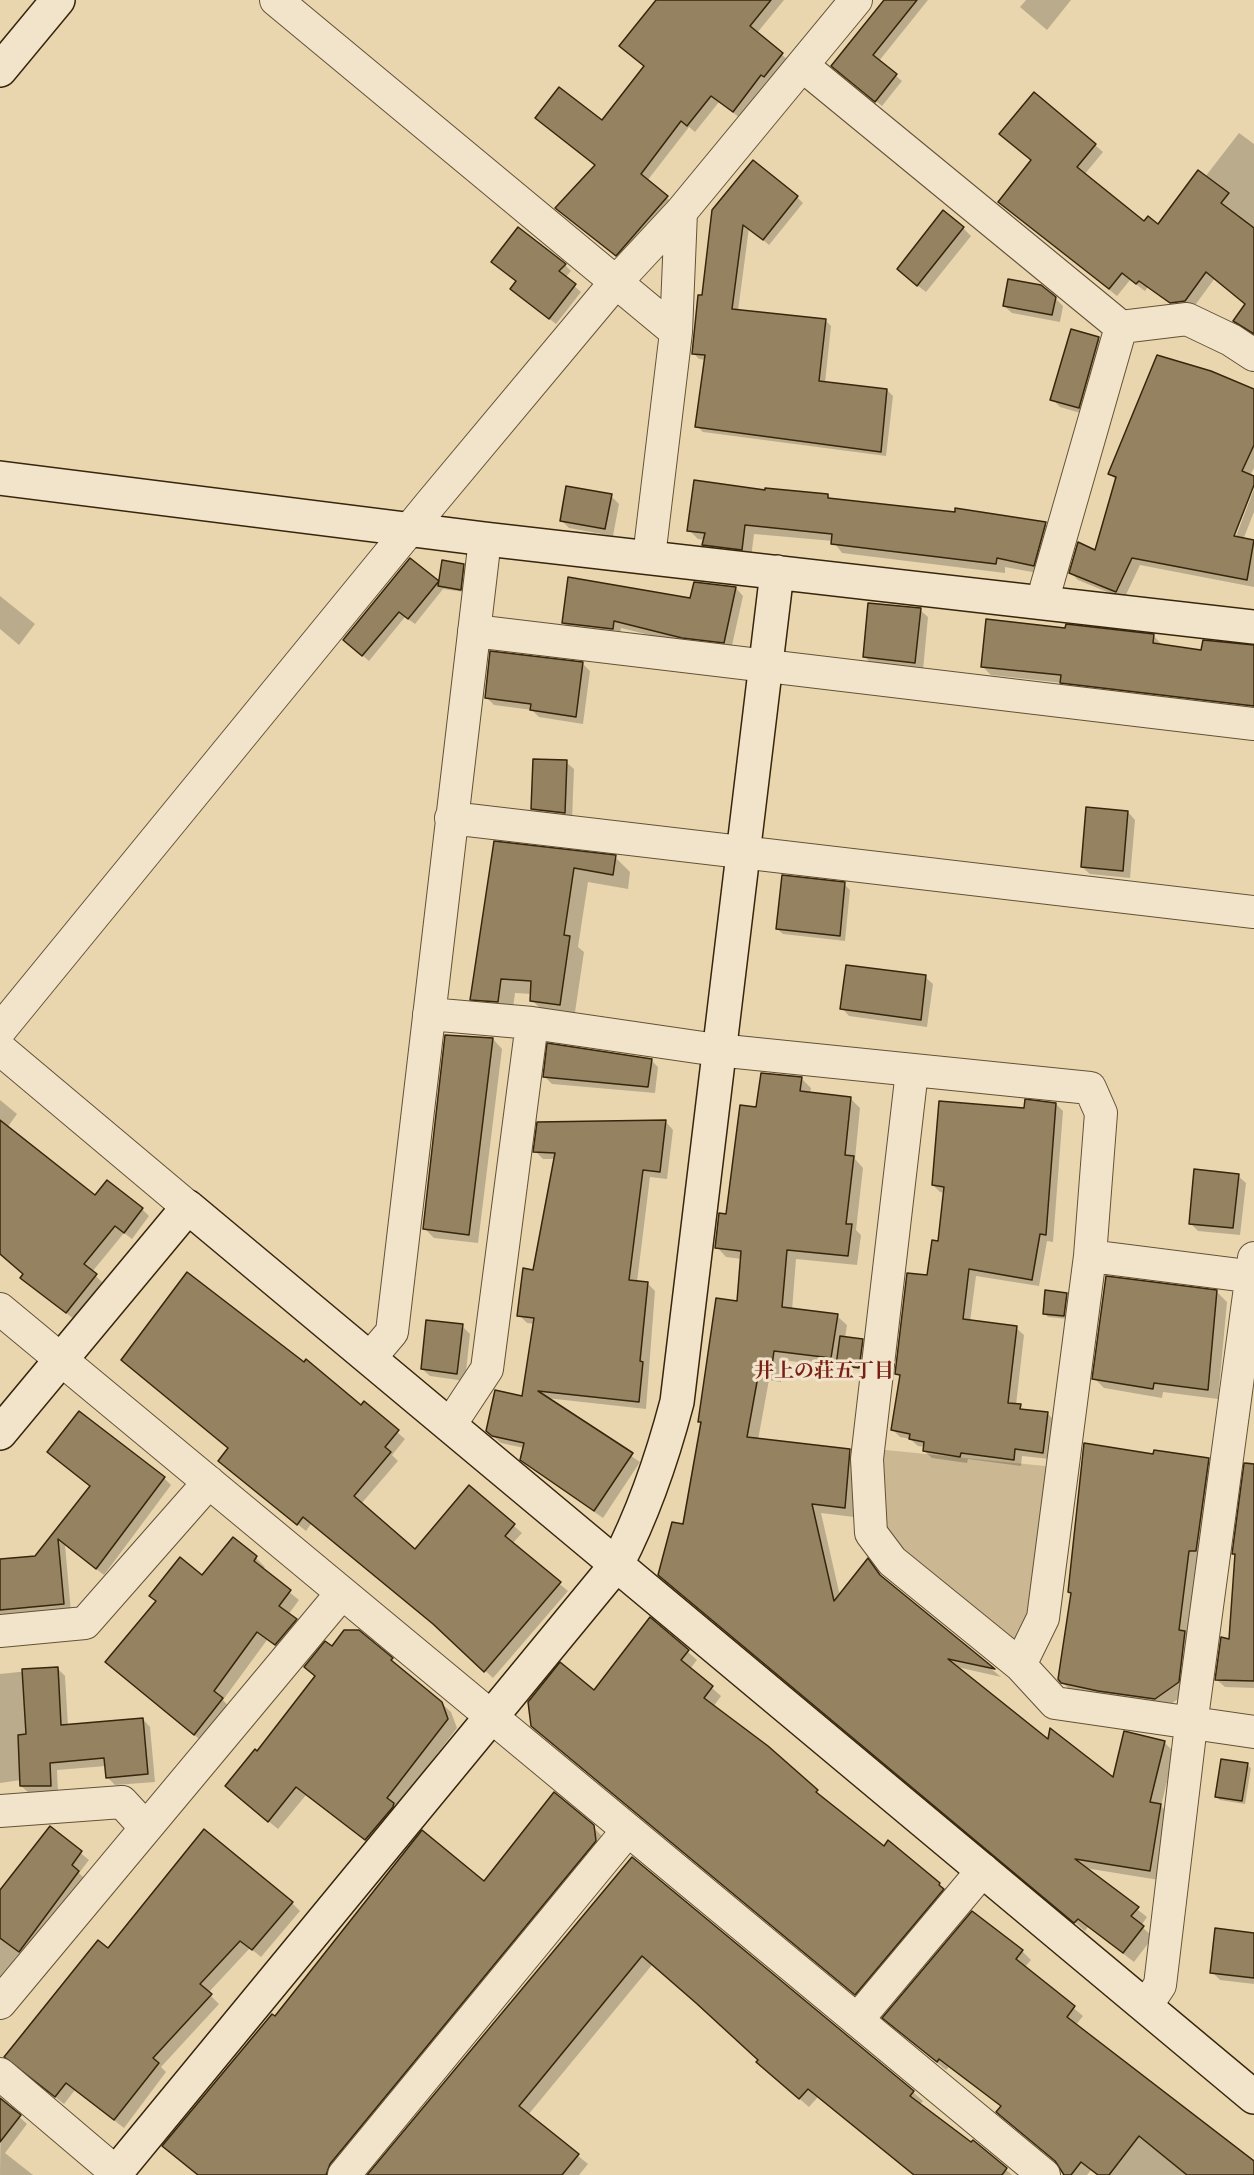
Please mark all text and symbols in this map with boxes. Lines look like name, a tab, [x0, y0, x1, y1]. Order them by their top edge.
district label: 井上の荘五丁目	[754, 1360, 894, 1384]

